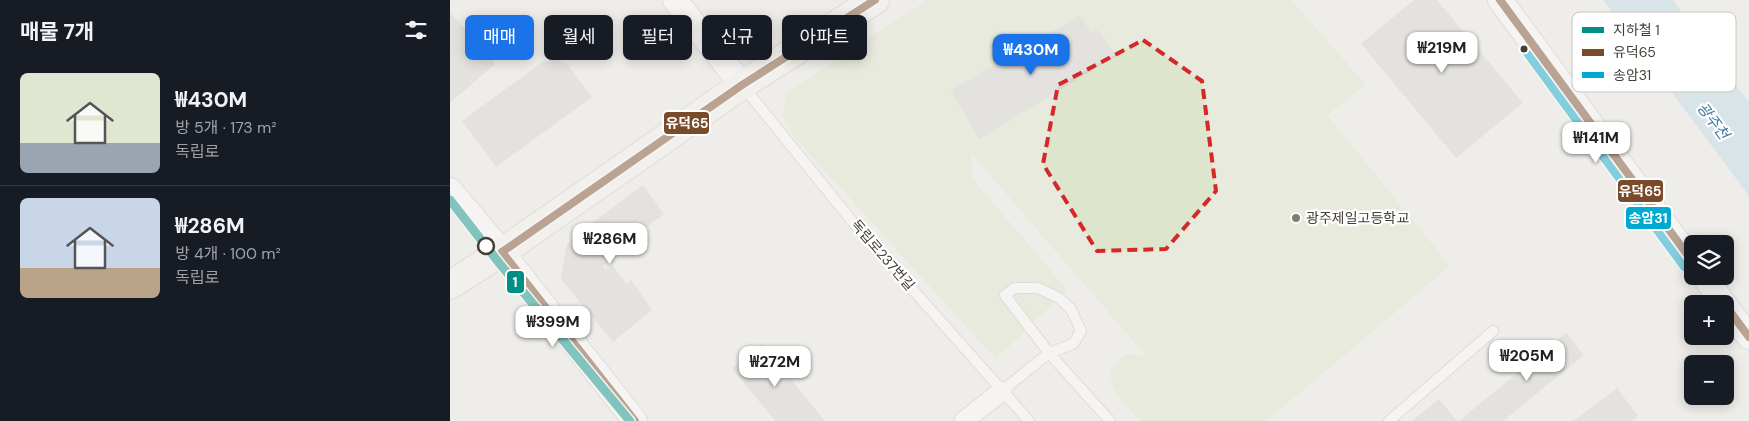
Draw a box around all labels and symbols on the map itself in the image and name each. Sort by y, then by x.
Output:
legend [1572,12,1736,92]
text: 지하철 1 [1613,21,1660,39]
pin: ₩219M [1407,32,1477,74]
pin: ₩430M [996,34,1066,76]
text: 유덕65 [1613,43,1656,61]
unlabelled marker [1519,44,1529,54]
text: 송암31 [1613,66,1651,84]
water label: 광주천 [1693,98,1735,145]
line badge: 유덕65 [663,111,710,135]
text: 유덕65 [665,114,709,132]
pin: ₩141M [1561,121,1631,164]
line badge: 유덕65 [1617,179,1664,203]
text: 유덕65 [1618,182,1662,200]
line badge: 송암31 [1625,206,1672,230]
place label: 광주제일고등학교 [1306,209,1409,227]
text: 송암31 [1628,209,1668,227]
marker: 광주제일고등학교 [1290,212,1302,224]
street label: 독립로237번길 [847,216,919,294]
pin: ₩286M [575,222,645,265]
unlabelled marker [477,237,495,255]
line badge: 1 [506,270,525,294]
text: 1 [512,273,518,291]
pin: ₩399M [518,306,588,348]
pin: ₩205M [1492,340,1562,382]
pin: ₩272M [740,346,810,388]

